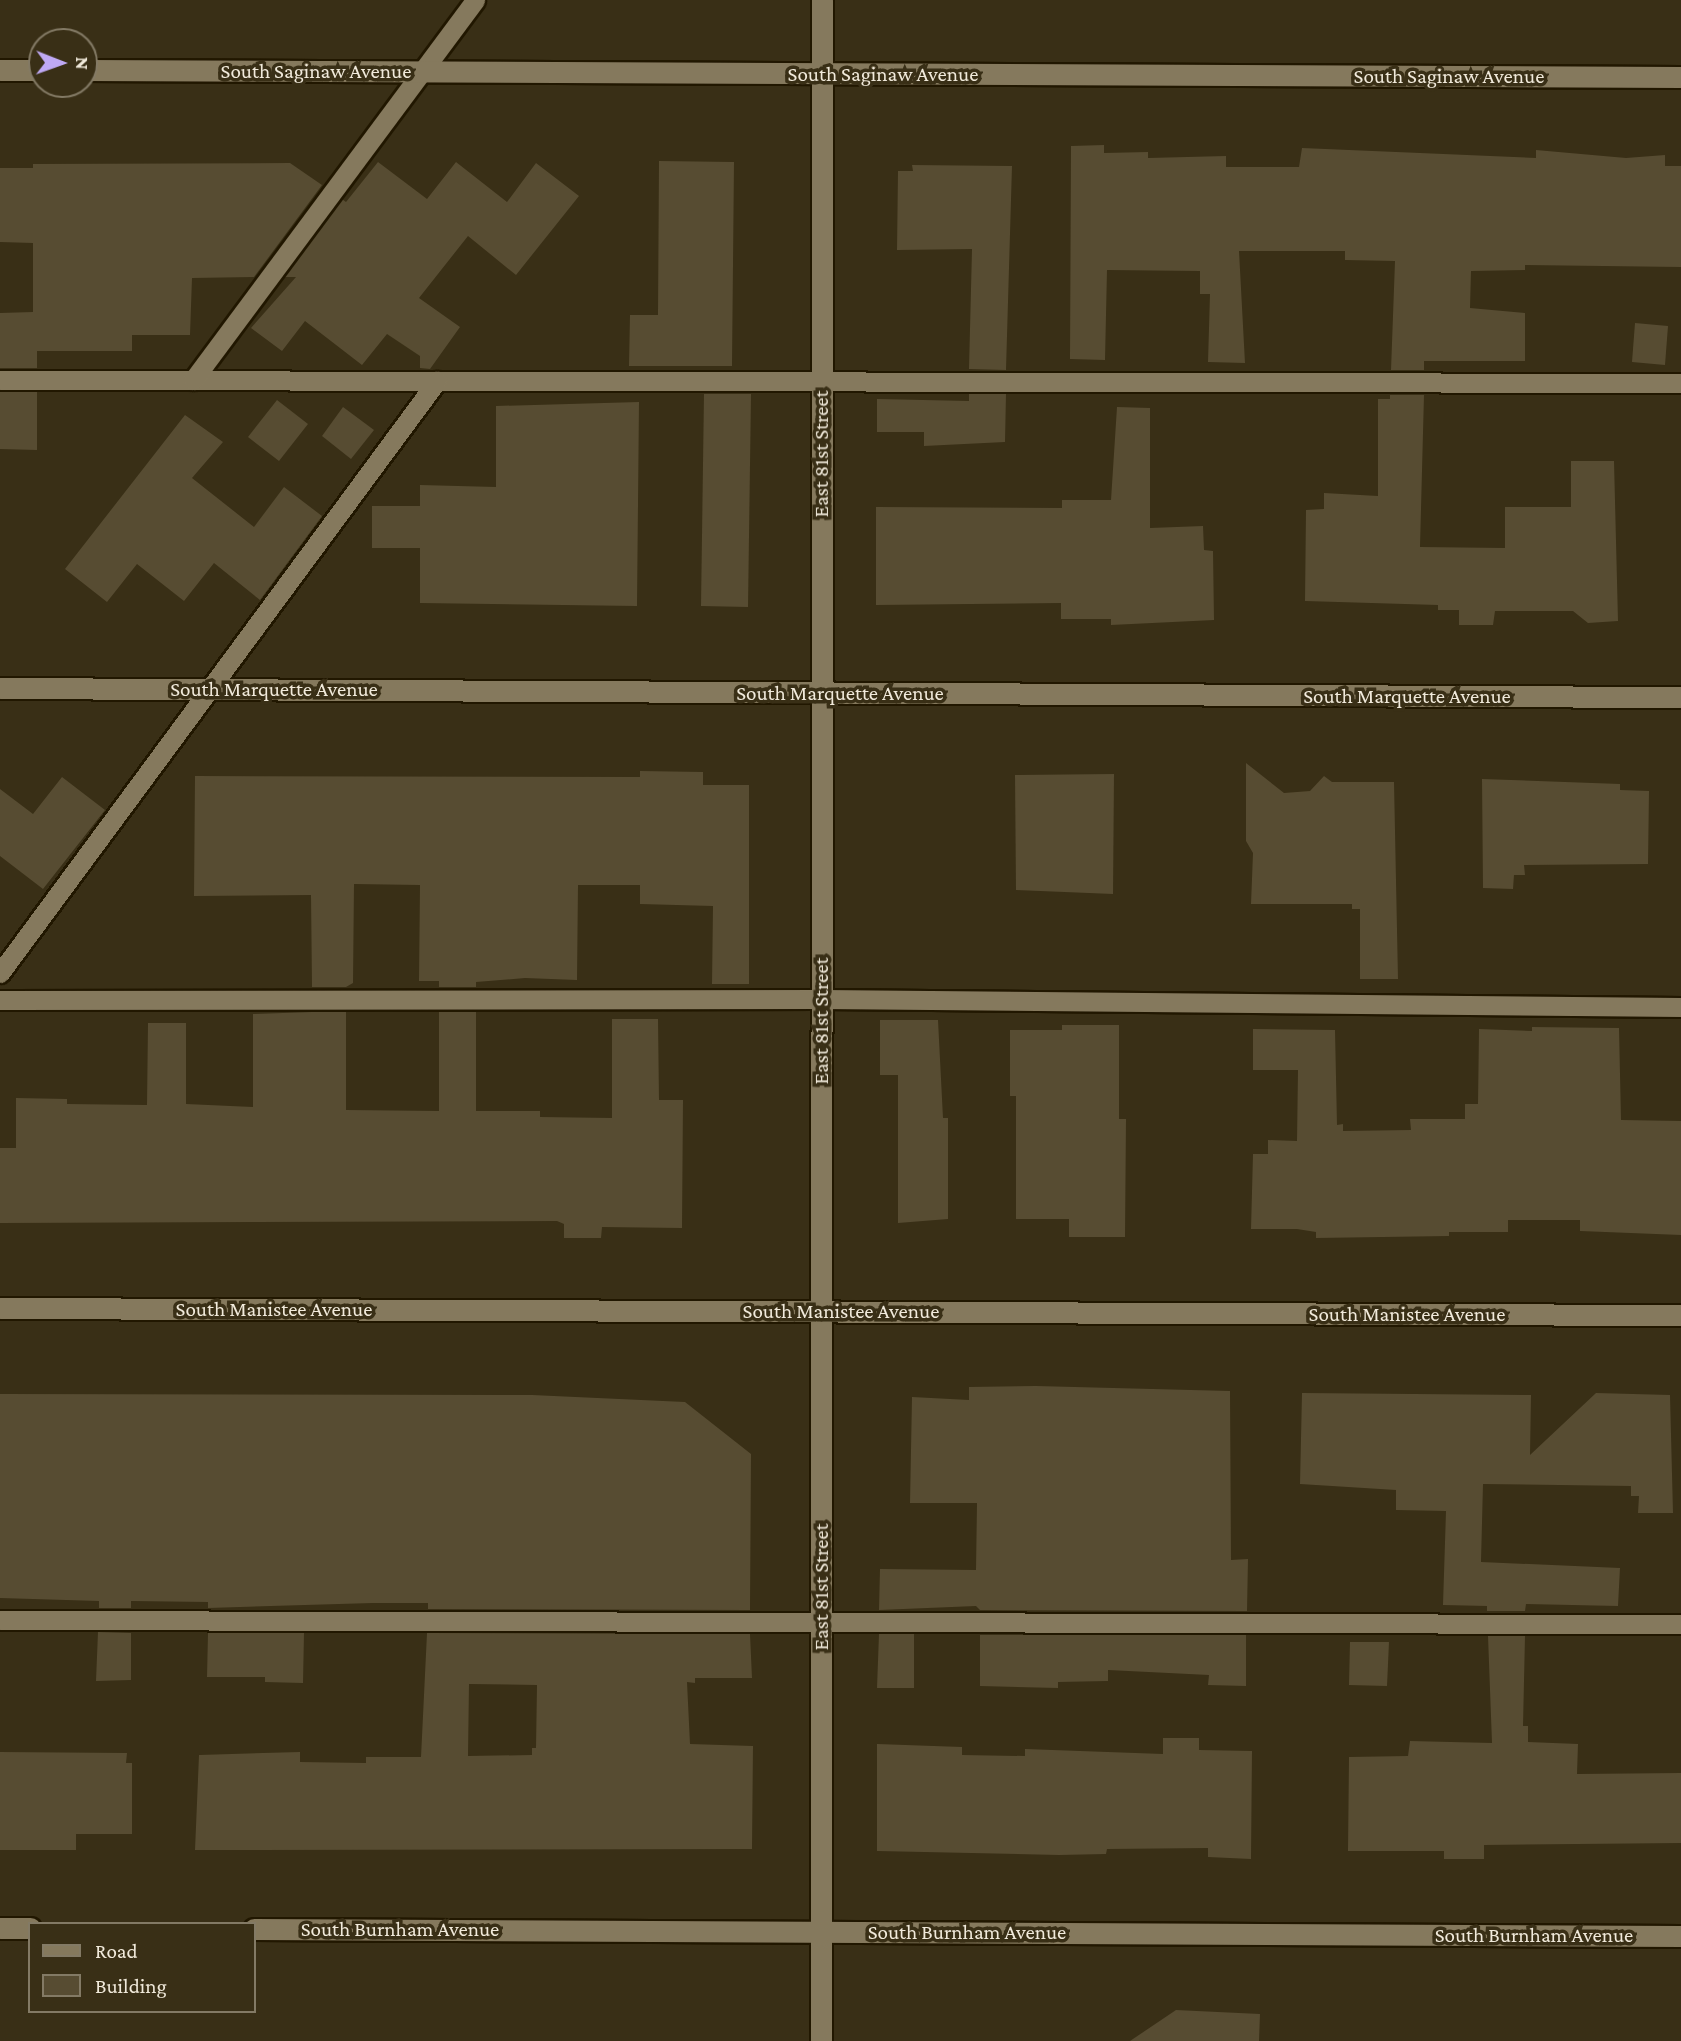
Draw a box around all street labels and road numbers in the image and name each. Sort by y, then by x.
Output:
street label: South Saginaw Avenue [221,58,411,84]
street label: South Saginaw Avenue [788,61,978,87]
street label: South Saginaw Avenue [1354,63,1544,89]
street label: East 81st Street [808,391,834,517]
street label: South Marquette Avenue [170,676,378,702]
street label: South Marquette Avenue [736,680,944,706]
street label: South Marquette Avenue [1303,683,1511,709]
street label: East 81st Street [808,958,834,1084]
street label: South Manistee Avenue [176,1296,372,1322]
street label: South Manistee Avenue [743,1298,939,1324]
street label: South Manistee Avenue [1309,1301,1505,1327]
street label: East 81st Street [808,1524,834,1650]
street label: South Burnham Avenue [301,1916,499,1942]
street label: South Burnham Avenue [868,1919,1066,1945]
street label: South Burnham Avenue [1435,1922,1633,1948]

